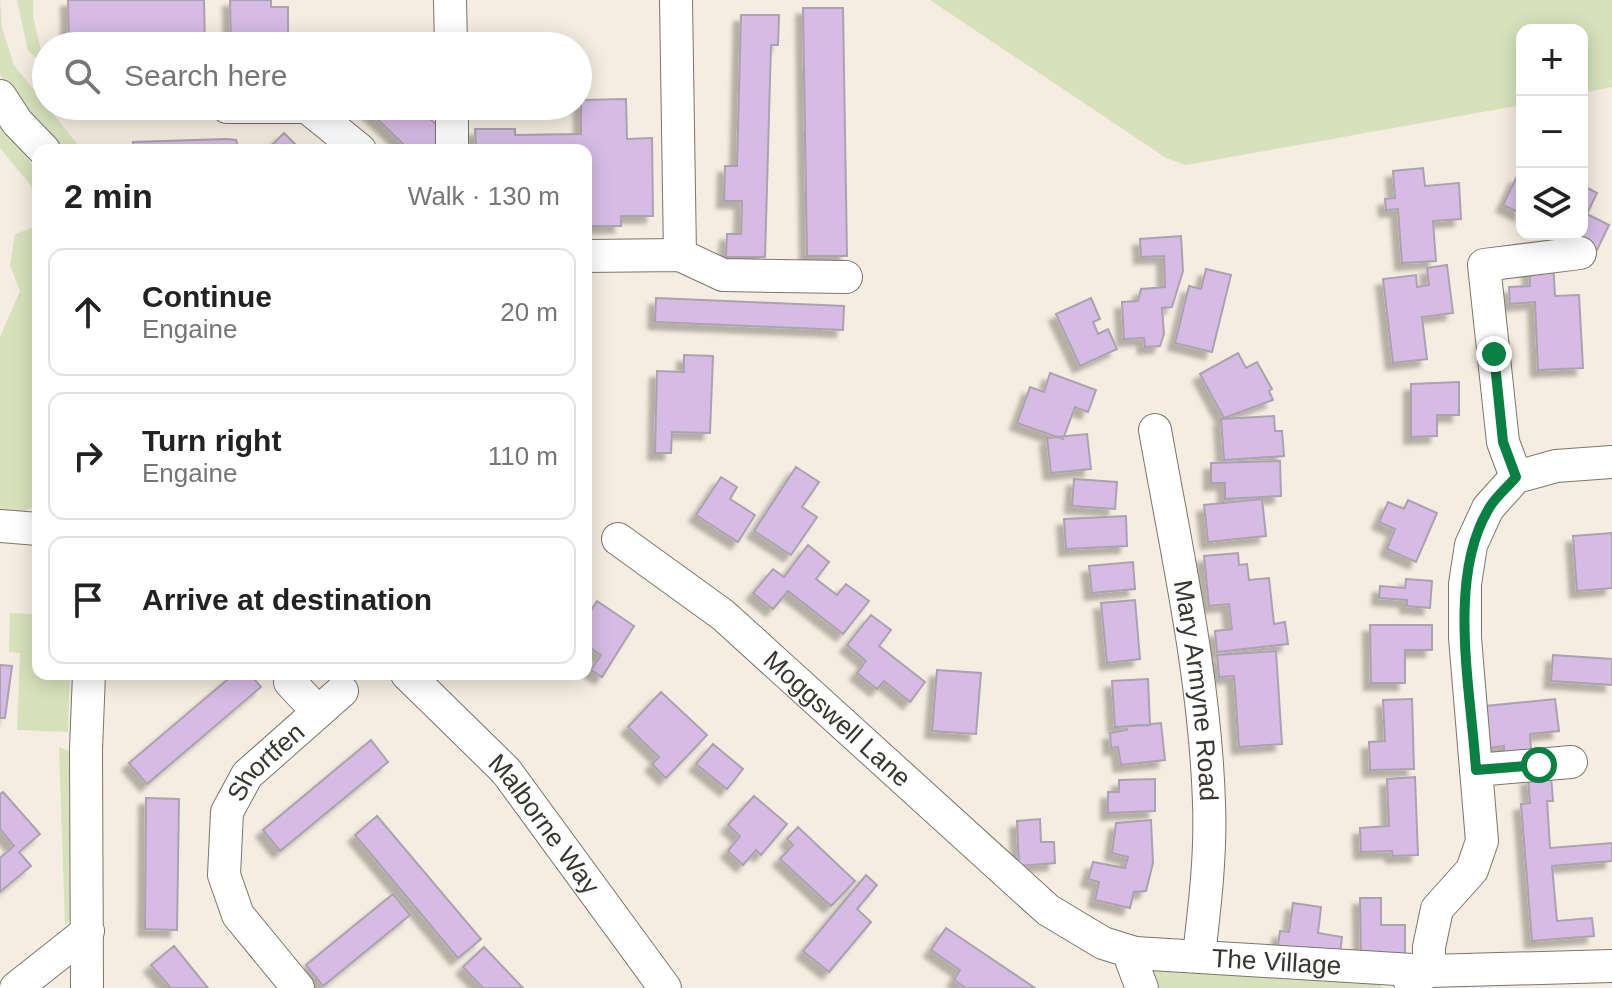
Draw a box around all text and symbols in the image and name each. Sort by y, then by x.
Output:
map controls [1516,24,1588,240]
button: + [1516,24,1588,96]
search box [32,32,592,120]
icon: search [60,54,104,98]
text: Search here [124,59,287,92]
button: − [1516,96,1588,168]
button: layers [1516,168,1588,240]
text: 2 min [64,177,153,215]
text: Walk · 130 m [408,181,560,211]
text: Continue [142,280,272,313]
icon: ahead [66,290,110,334]
text: 20 m [500,297,558,327]
text: Engaine [142,314,237,344]
route end [1476,336,1512,372]
text: Turn right [142,424,281,457]
icon: right [66,434,110,478]
text: 110 m [488,441,558,471]
text: Engaine [142,458,237,488]
icon: arrive [66,578,110,622]
street label: Mary Armyne Road [1168,578,1224,802]
text: Arrive at destination [142,583,432,616]
street label: Moggswell Lane [758,644,917,793]
street label: Shortfen [221,717,310,806]
route start [1521,747,1557,783]
street label: Malborne Way [483,748,606,900]
street label: The Village [1211,943,1342,981]

